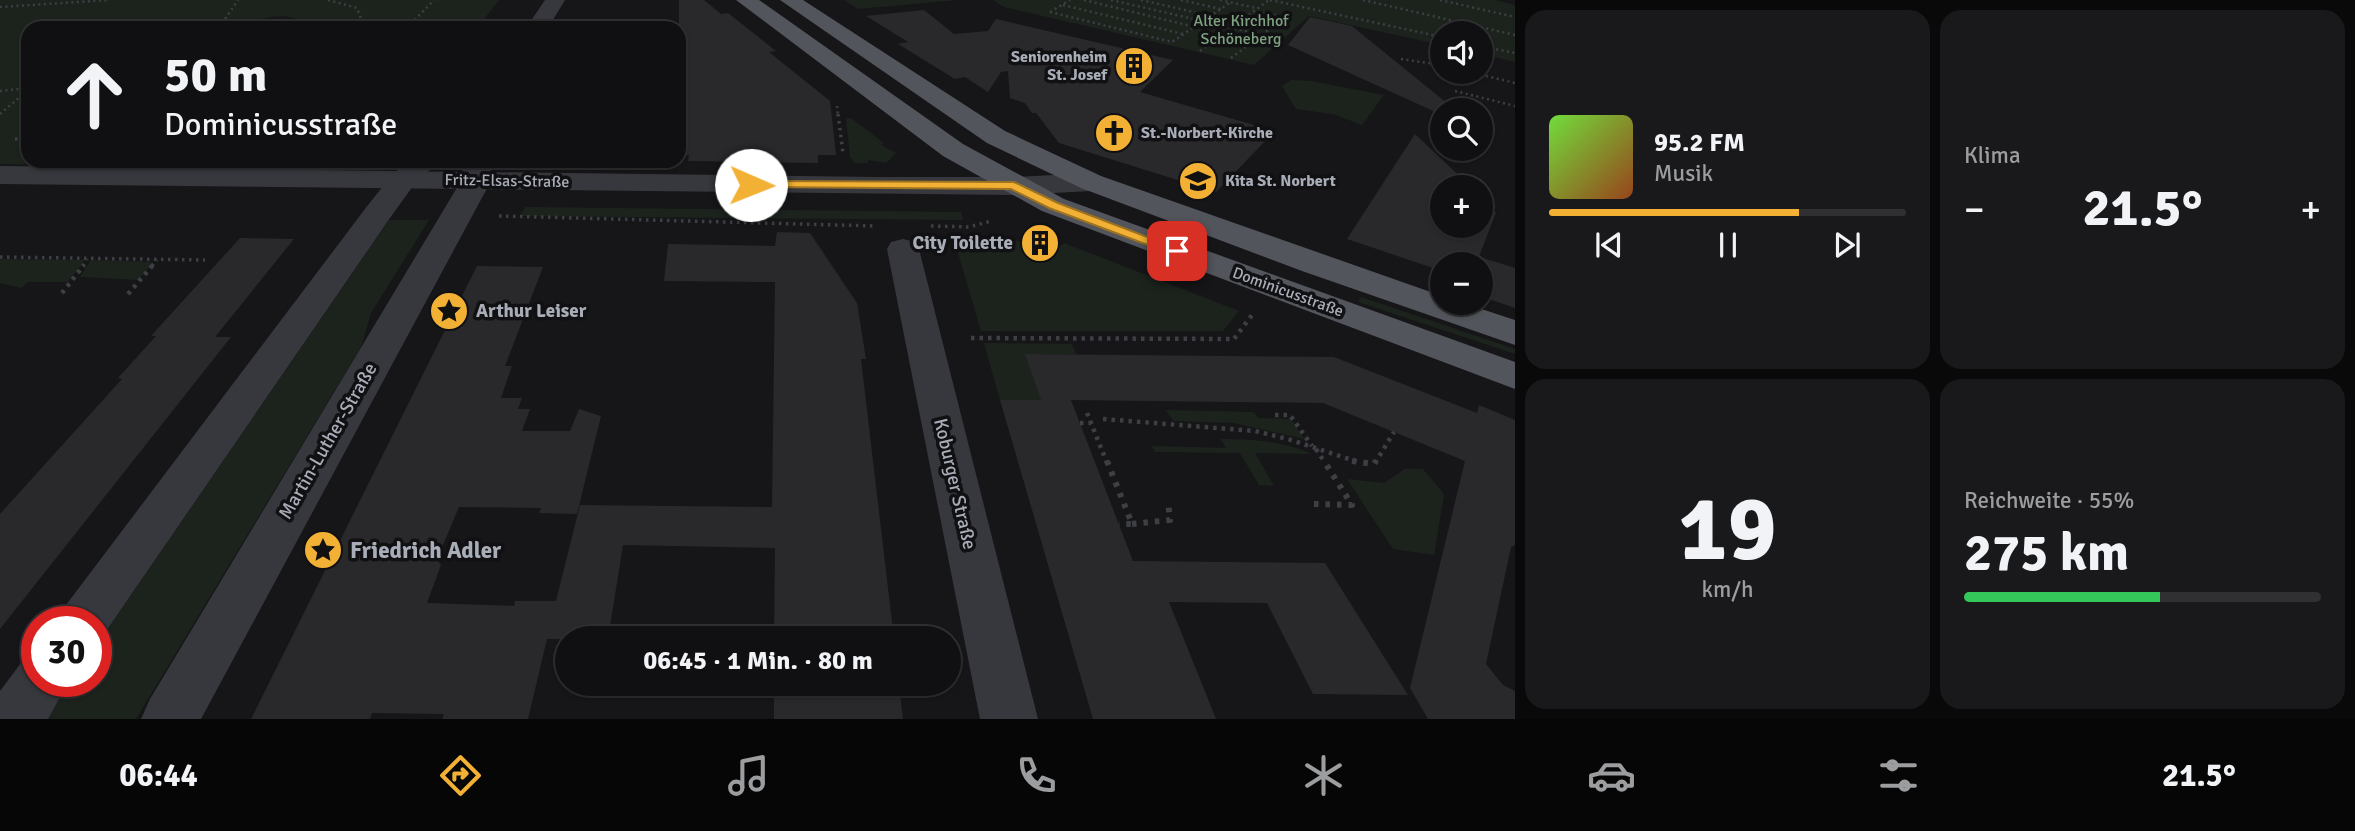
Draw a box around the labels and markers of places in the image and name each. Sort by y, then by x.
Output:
building icon: Seniorenheim St. Josef [1113,45,1155,87]
place label: Seniorenheim St. Josef [1011,47,1108,85]
church icon: St.-Norbert-Kirche [1093,112,1135,154]
place label: St.-Norbert-Kirche [1141,123,1273,143]
school or university icon: Kita St. Norbert [1177,160,1219,202]
place label: Kita St. Norbert [1225,171,1336,191]
pin [1147,221,1207,281]
building icon: City Toilette [1019,222,1061,264]
place label: City Toilette [913,231,1013,255]
place icon: Arthur Leiser [428,290,470,332]
place label: Arthur Leiser [476,299,587,323]
place icon: Friedrich Adler [302,529,344,571]
place label: Friedrich Adler [350,536,502,565]

